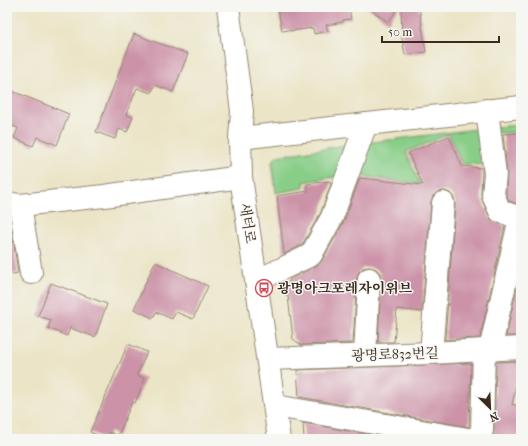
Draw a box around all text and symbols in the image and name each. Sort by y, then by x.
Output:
scale bar [382,18,499,44]
text: 50 m [388,25,412,39]
street label: 새터로 [236,202,259,245]
bus stop icon: 광명아크포레자이위브 [254,278,274,298]
place label: 광명아크포레자이위브 [277,280,413,297]
street label: 광명로832번길 [351,344,439,365]
north arrow [470,388,510,428]
text: N [487,409,500,425]

